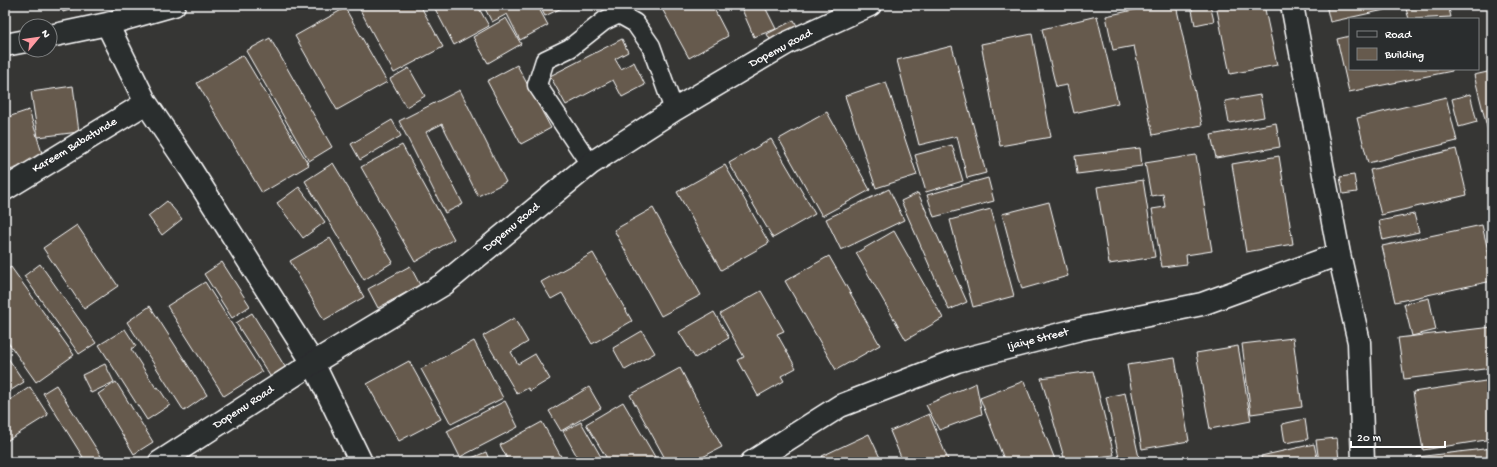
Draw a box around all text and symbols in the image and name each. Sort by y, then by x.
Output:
north arrow [18,18,58,58]
legend [1349,18,1479,70]
street label: Dopemu Road [746,26,816,72]
text: N [38,28,52,40]
text: Road [1385,29,1412,43]
text: Building [1384,49,1424,63]
street label: Kareem Babatunde [30,115,121,177]
street label: Dopemu Road [480,200,544,256]
street label: Ijaiye Street [1006,325,1071,354]
street label: Dopemu Road [210,383,278,433]
scale bar [1351,423,1445,449]
text: 20 m [1357,432,1382,446]

